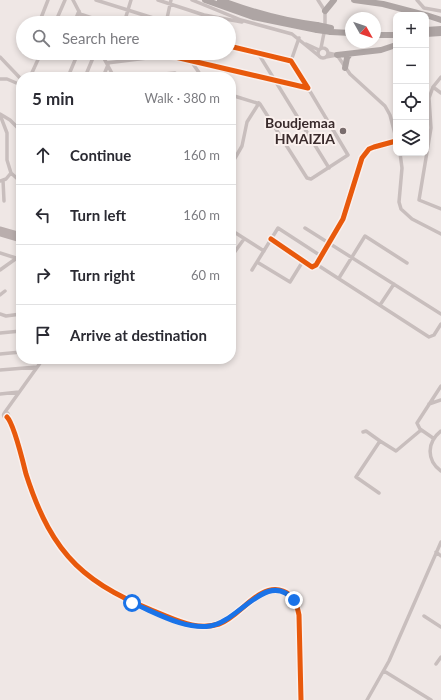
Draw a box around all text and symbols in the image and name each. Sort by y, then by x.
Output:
north arrow [345,12,381,48]
map controls [393,12,429,156]
button: + [393,12,429,48]
search box [16,16,236,60]
icon: search [30,27,52,49]
text: Search here [62,29,139,47]
button: − [393,48,429,84]
button: locate [393,84,429,120]
text: 5 min [32,88,74,109]
text: Walk · 380 m [144,90,220,106]
place label: Boudjemaa HMAIZIA [265,114,335,147]
button: layers [393,120,429,156]
marker: Boudjemaa HMAIZIA [338,126,348,136]
icon: ahead [32,144,54,166]
text: Continue [70,146,131,164]
text: 160 m [183,147,220,163]
icon: left [32,204,54,226]
text: Turn left [70,206,126,224]
text: 160 m [183,207,220,223]
icon: right [32,264,54,286]
text: Turn right [70,266,135,284]
text: 60 m [191,267,220,283]
icon: arrive [32,324,54,346]
text: Arrive at destination [70,326,207,344]
route end [285,591,303,609]
route start [123,594,141,612]

